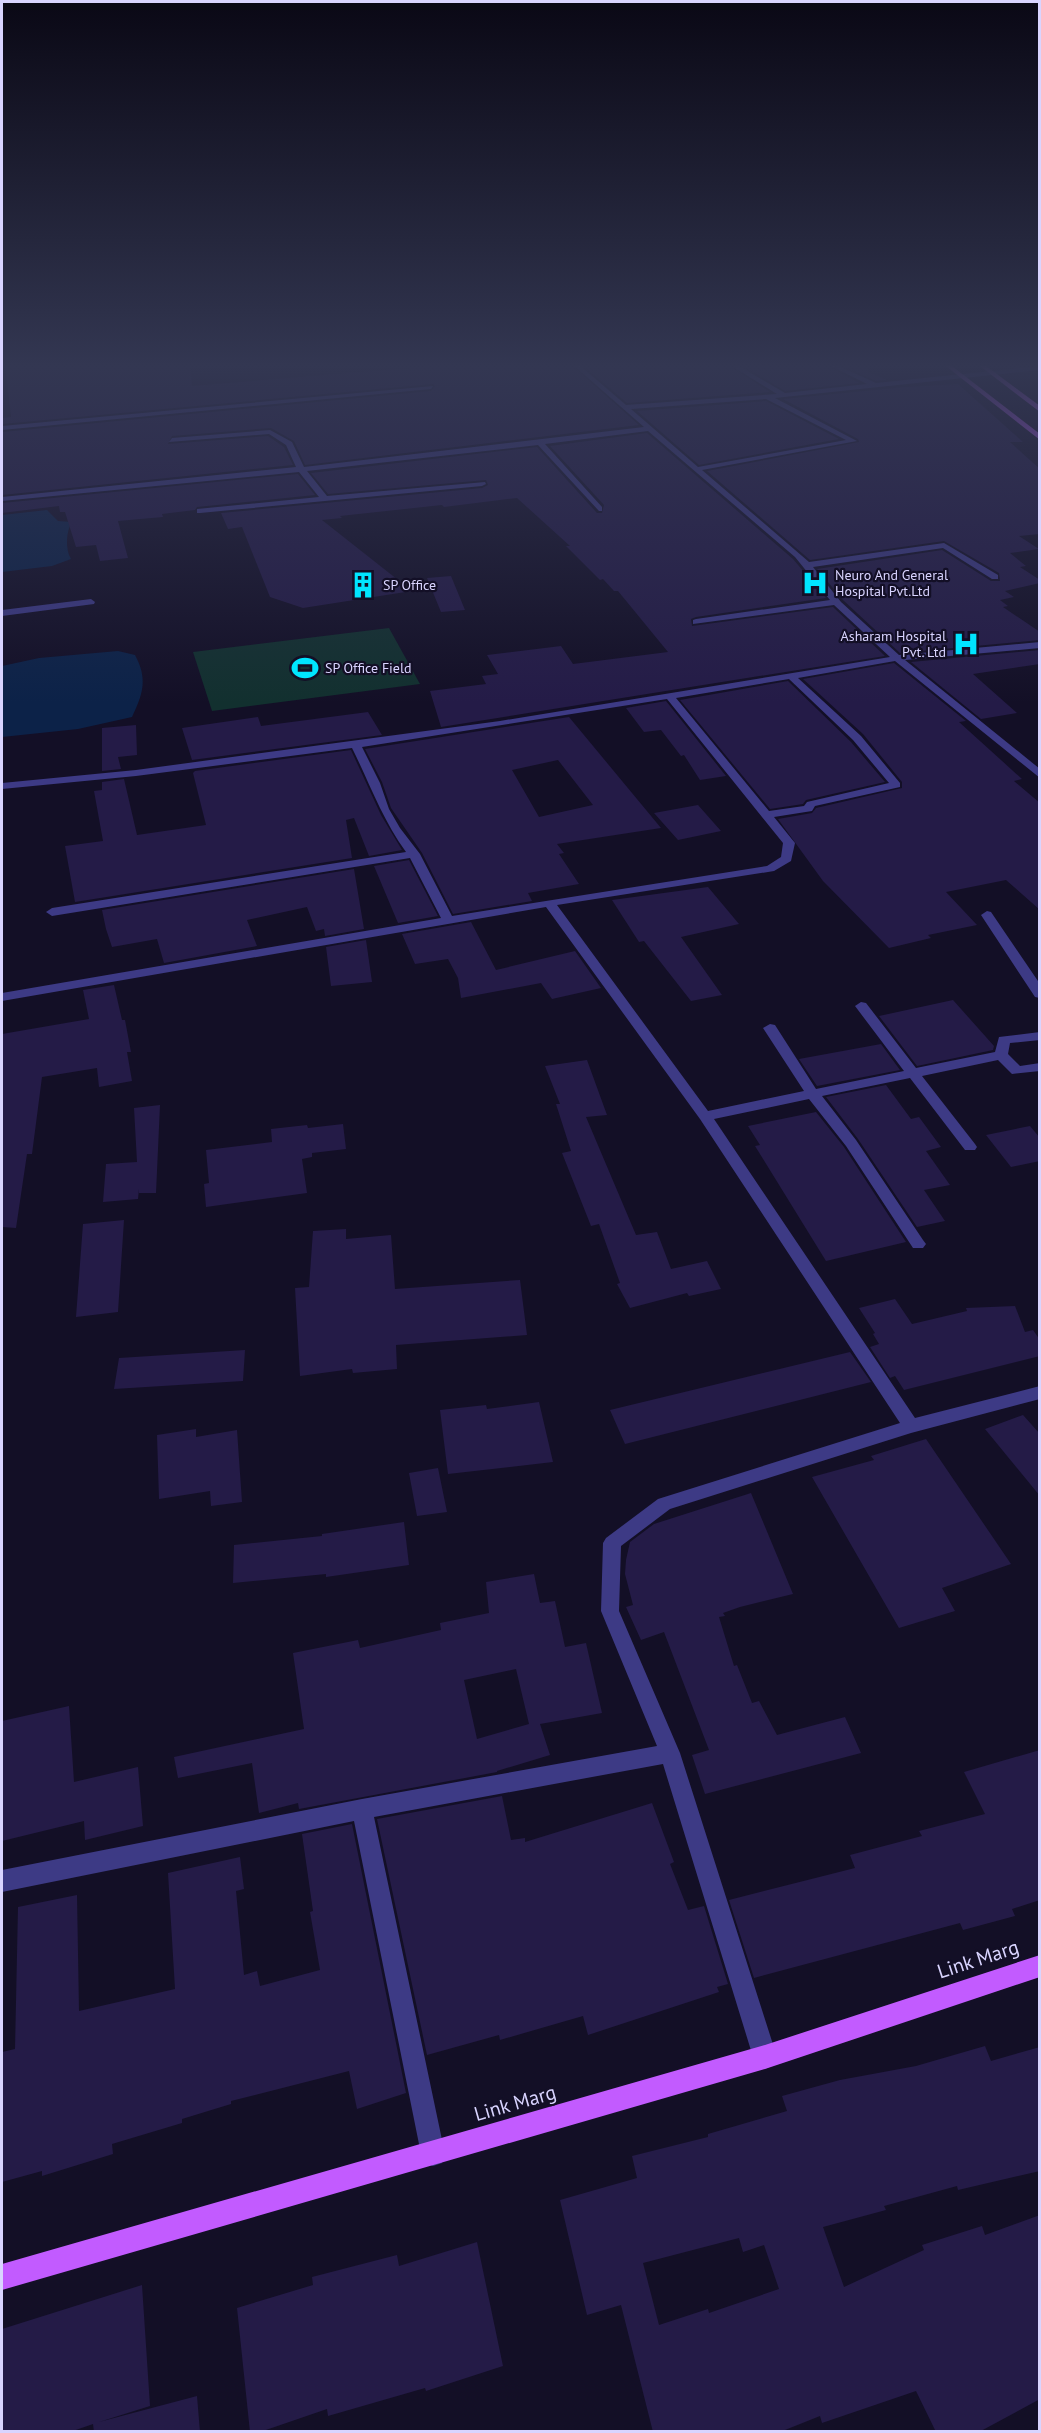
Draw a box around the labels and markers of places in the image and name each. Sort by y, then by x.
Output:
place label: Neuro And General Hospital Pvt.Ltd [835,566,948,600]
hospital icon: Neuro And General Hospital Pvt.Ltd [800,568,830,598]
building icon: SP Office [348,570,378,600]
place label: SP Office [383,576,436,594]
place label: Asharam Hospital Pvt. Ltd [841,627,946,661]
hospital icon: Asharam Hospital Pvt. Ltd [951,629,981,659]
sports icon: SP Office Field [290,653,320,683]
place label: SP Office Field [325,659,412,677]

